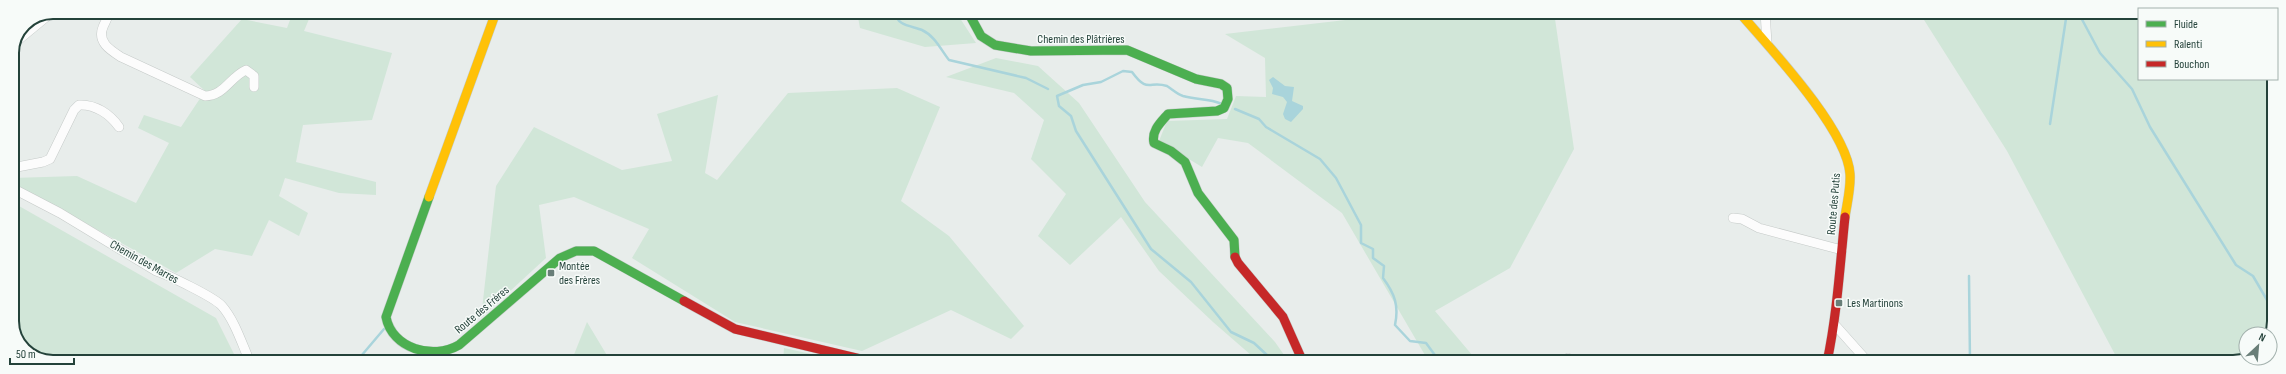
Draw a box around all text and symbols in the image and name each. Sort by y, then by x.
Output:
legend [2138,8,2278,80]
text: Fluide [2174,17,2198,32]
street label: Chemin des Plâtrières [1037,32,1125,47]
text: Ralenti [2174,37,2202,52]
text: Bouchon [2174,57,2209,72]
street label: Route des Putis [1824,172,1844,236]
street label: Chemin des Marres [107,237,181,287]
place label: Montée des Frères [559,259,600,288]
marker: Montée des Frères [546,268,556,278]
street label: Route des Frères [452,283,512,337]
place label: Les Martinons [1847,296,1903,311]
marker: Les Martinons [1834,298,1844,308]
north arrow [2238,326,2278,366]
text: N [2257,330,2268,345]
scale bar [10,340,74,366]
text: 50 m [16,347,36,362]

